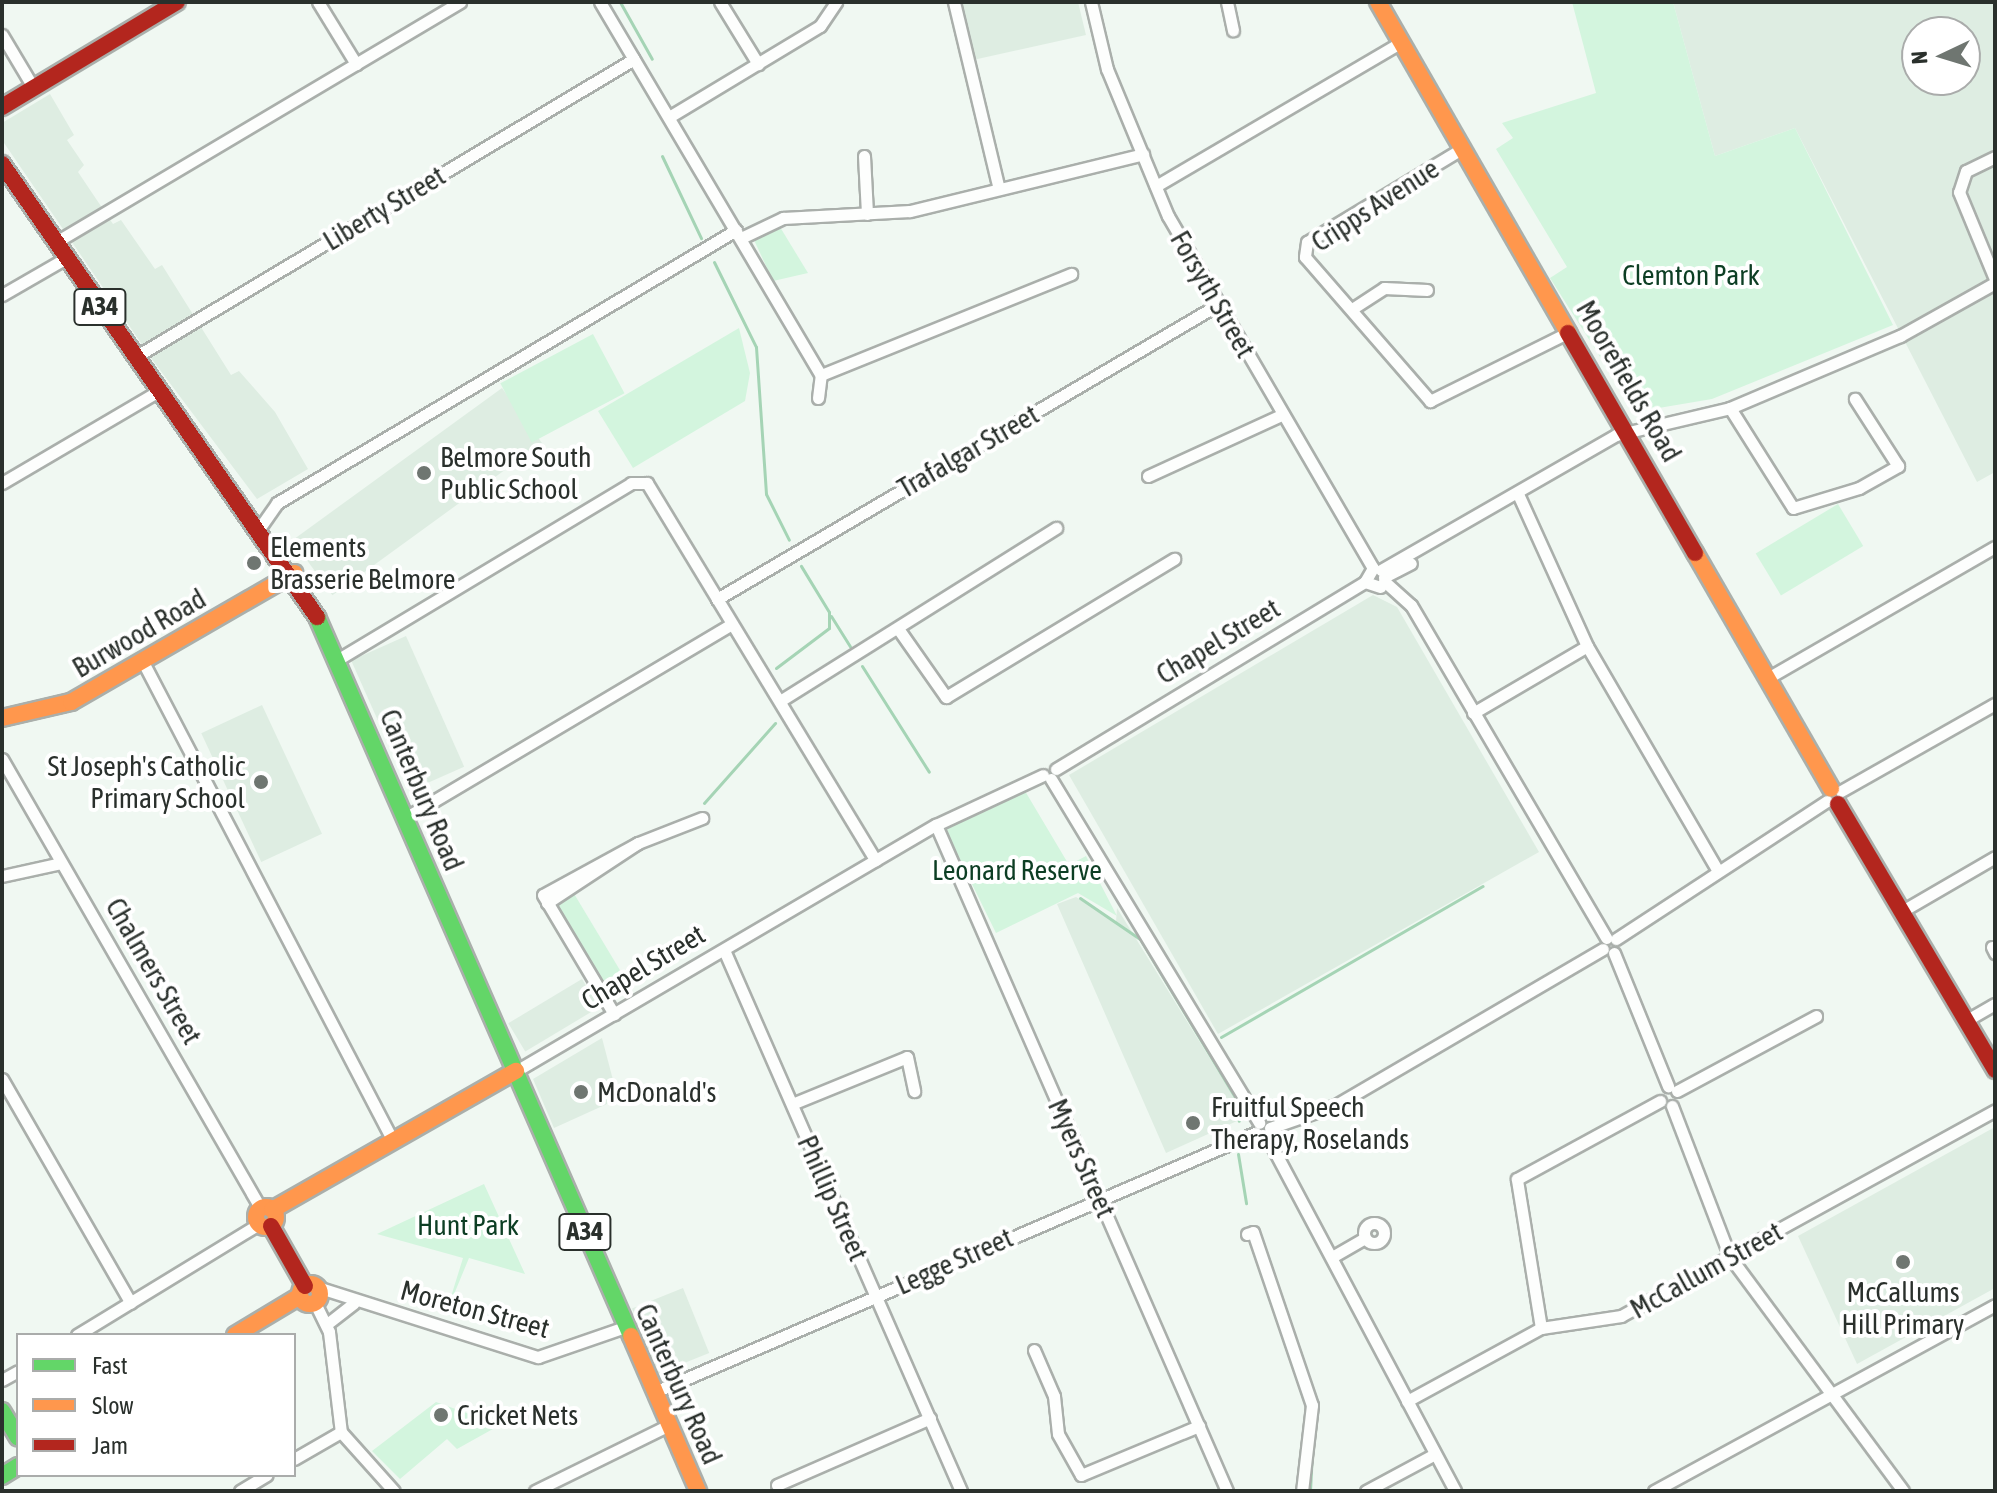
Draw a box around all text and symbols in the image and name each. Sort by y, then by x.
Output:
north arrow [1901,16,1981,96]
text: N [1906,50,1932,65]
street label: Cripps Avenue [1305,151,1445,259]
street label: Liberty Street [317,159,451,257]
street label: Forsyth Street [1163,225,1263,363]
park label: Clemton Park [1622,258,1760,292]
road number: A34 [72,285,128,329]
street label: Moorefields Road [1569,294,1689,468]
street label: Trafalgar Street [892,397,1044,505]
place label: Belmore South Public School [440,440,592,506]
marker: Belmore South Public School [415,464,433,482]
place label: Elements Brasserie Belmore [270,530,455,596]
marker: Elements Brasserie Belmore [245,554,263,572]
street label: Burwood Road [66,581,212,685]
street label: Chapel Street [1150,591,1286,691]
street label: Canterbury Road [373,704,471,876]
place label: St Joseph's Catholic Primary School [47,749,245,815]
marker: St Joseph's Catholic Primary School [252,773,270,791]
park label: Leonard Reserve [932,853,1102,887]
street label: Chalmers Street [99,892,209,1050]
street label: Chapel Street [575,917,711,1017]
place label: McDonald's [597,1075,716,1109]
marker: McDonald's [572,1083,590,1101]
place label: Fruitful Speech Therapy, Roselands [1211,1090,1409,1156]
street label: Myers Street [1041,1094,1123,1222]
marker: Fruitful Speech Therapy, Roselands [1182,1112,1204,1134]
street label: Phillip Street [790,1130,876,1266]
park label: Hunt Park [417,1208,519,1242]
road number: A34 [557,1210,613,1254]
street label: McCallum Street [1624,1214,1788,1326]
street label: Legge Street [890,1220,1018,1302]
marker: McCallums Hill Primary [1894,1253,1912,1271]
street label: Moreton Street [397,1273,553,1345]
place label: McCallums Hill Primary [1842,1275,1964,1341]
street label: Canterbury Road [629,1299,729,1469]
legend [16,1333,296,1477]
text: Fast [92,1352,128,1379]
text: Slow [92,1392,134,1419]
place label: Cricket Nets [457,1398,578,1432]
marker: Cricket Nets [432,1406,450,1424]
text: Jam [92,1432,128,1459]

